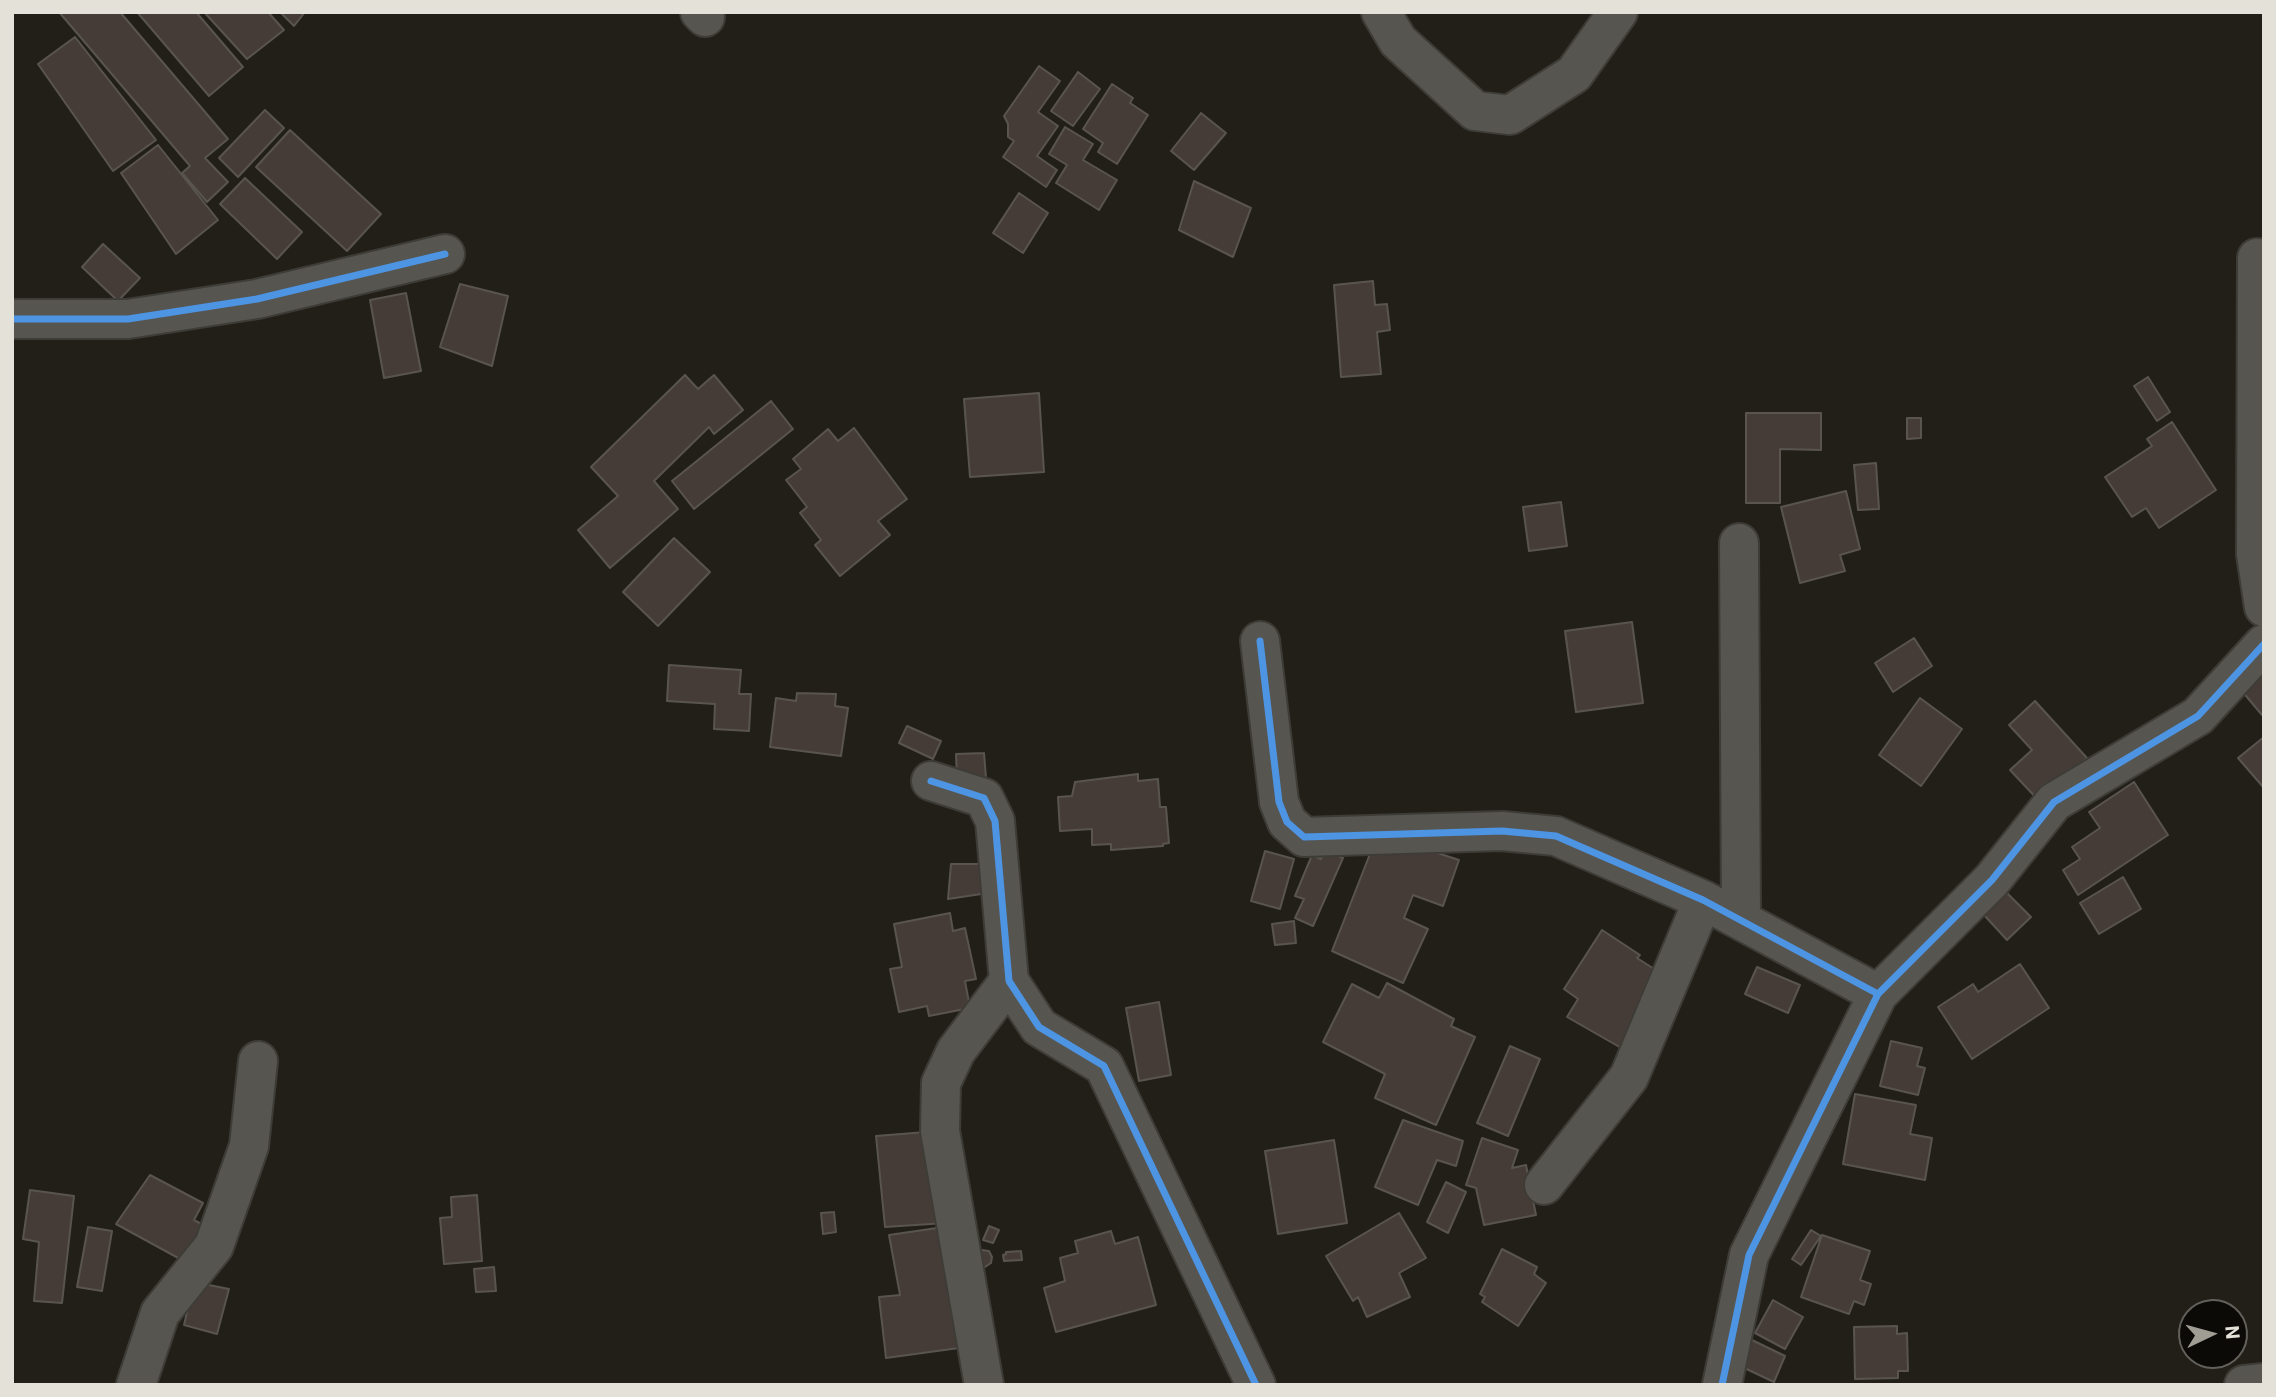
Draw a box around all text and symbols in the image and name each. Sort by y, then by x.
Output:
north arrow [2178,1299,2248,1369]
text: N [2220,1325,2244,1340]

